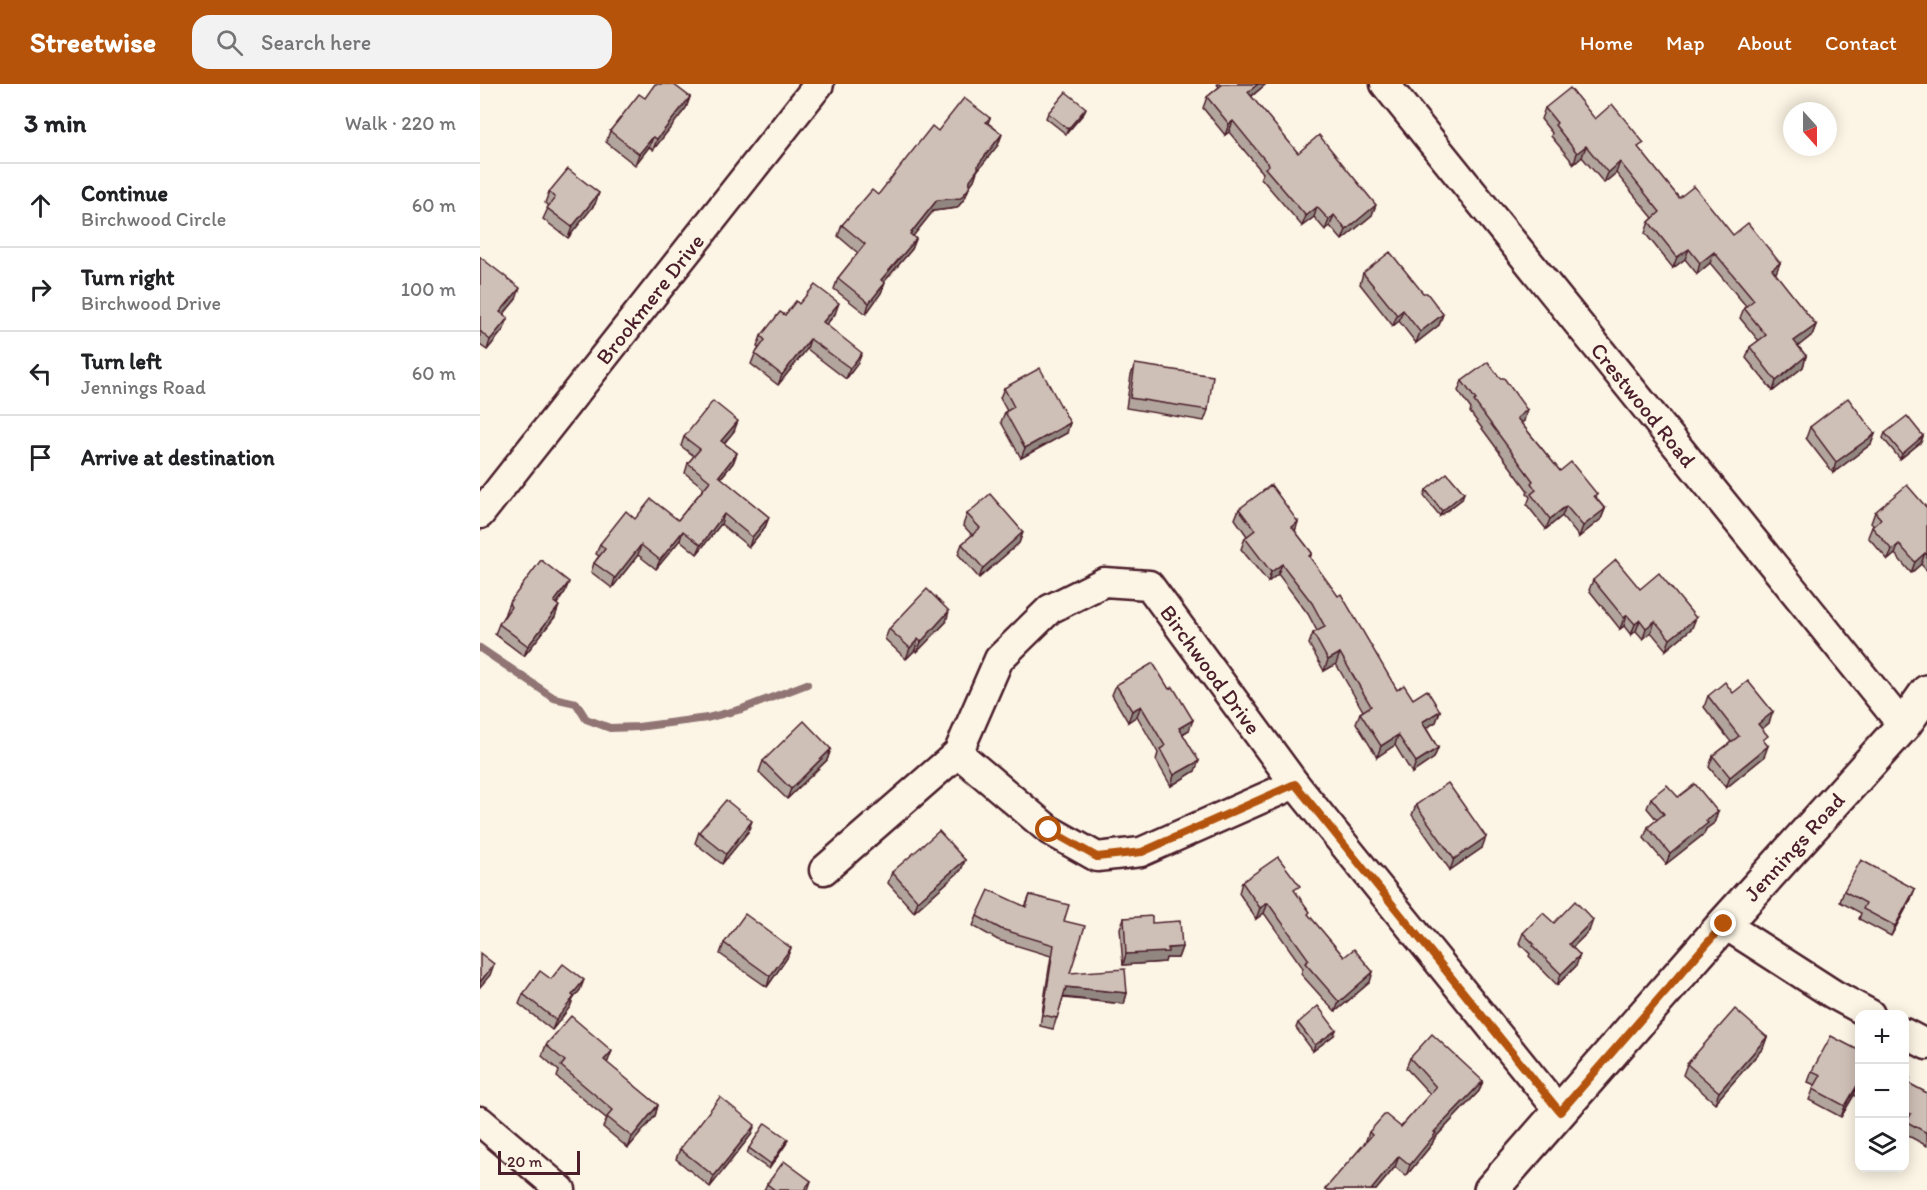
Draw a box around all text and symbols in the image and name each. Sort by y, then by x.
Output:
search box [192,15,612,69]
text: Streetwise [30,25,156,59]
icon: search [213,26,246,59]
text: Search here [261,29,371,56]
text: Home [1580,30,1633,55]
text: Map [1666,30,1705,55]
text: About [1738,30,1792,55]
text: Contact [1825,30,1897,55]
north arrow [1783,102,1837,156]
text: 3 min [24,107,86,139]
text: Walk · 220 m [345,111,456,135]
text: Continue [81,180,168,207]
icon: ahead [24,189,57,222]
text: 60 m [412,193,456,217]
text: Birchwood Circle [81,207,226,231]
street label: Brookmere Drive [590,228,710,370]
text: Turn right [81,264,175,291]
icon: right [24,273,57,306]
text: 100 m [401,277,456,301]
text: Birchwood Drive [81,291,221,315]
street label: Crestwood Road [1585,337,1702,473]
text: Turn left [81,348,162,375]
icon: left [24,357,57,390]
text: 60 m [412,361,456,385]
text: Jennings Road [81,375,206,399]
icon: arrive [24,441,57,474]
text: Arrive at destination [81,444,275,471]
street label: Birchwood Drive [1154,599,1267,739]
street label: Jennings Road [1738,786,1850,907]
route start [1035,816,1061,842]
route end [1710,910,1736,936]
map controls [1855,1010,1909,1172]
button: + [1855,1010,1909,1064]
button: − [1855,1064,1909,1118]
button: layers [1855,1118,1909,1172]
scale bar [498,1148,580,1176]
text: 20 m [507,1152,542,1171]

